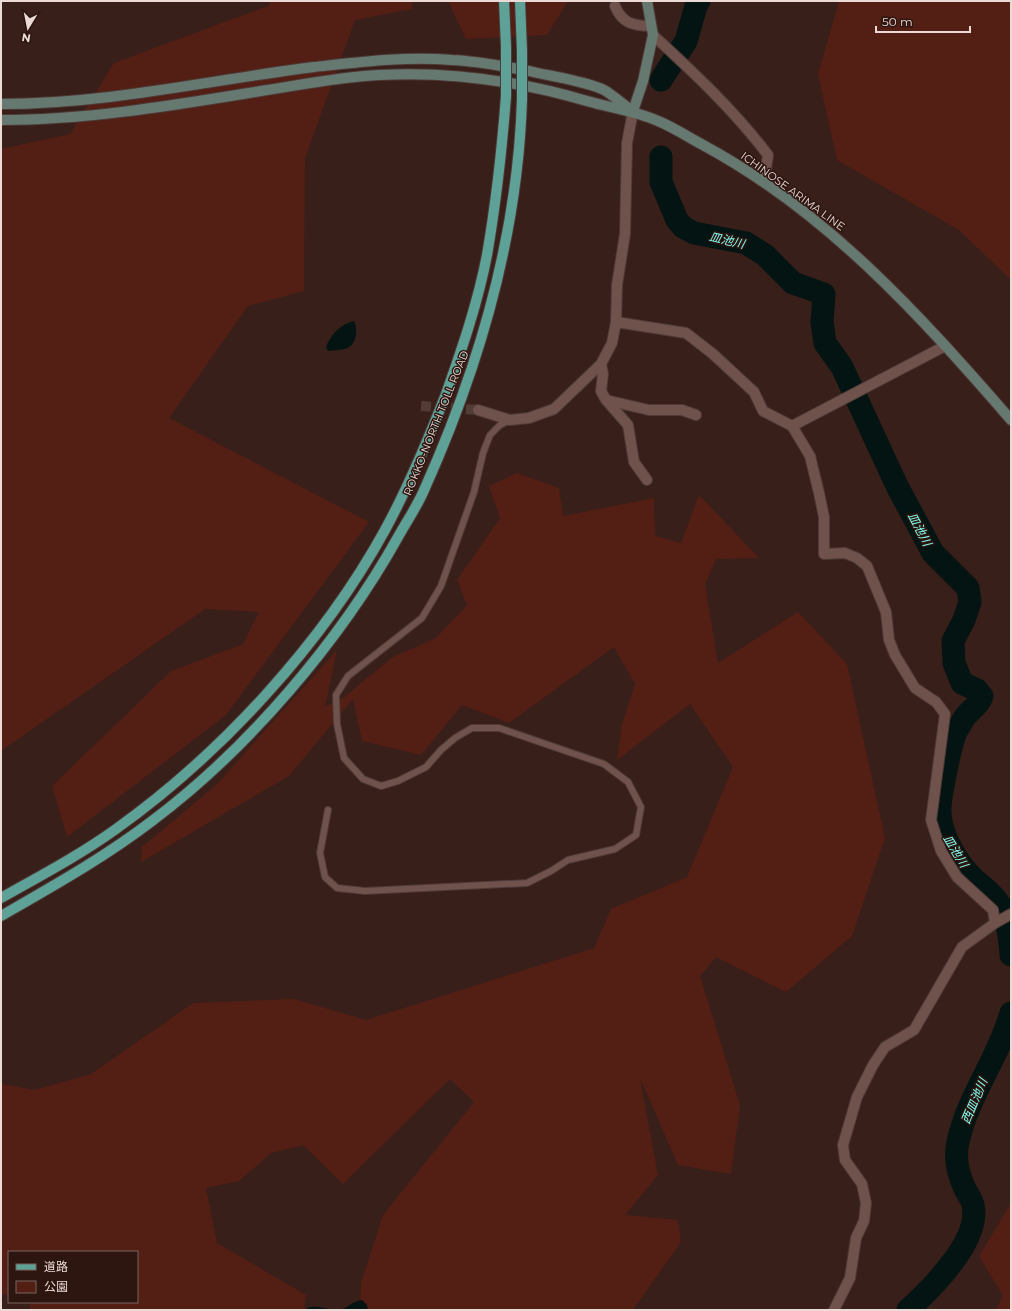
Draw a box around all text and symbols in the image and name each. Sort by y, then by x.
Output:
north arrow [8,8,48,48]
scale bar [876,8,970,34]
text: 50 m [882,14,913,29]
text: N [21,30,32,46]
street label: ICHINOSE ARIMA LINE [738,149,848,233]
water label: 皿池川 [708,229,748,252]
street label: ROKKO-NORTH TOLL ROAD [400,348,472,498]
water label: 皿池川 [905,510,936,550]
water label: 皿池川 [940,832,973,872]
water label: 西皿池川 [958,1074,991,1126]
legend [8,1251,138,1303]
text: 道路 [44,1259,68,1274]
text: 公園 [44,1279,68,1294]

